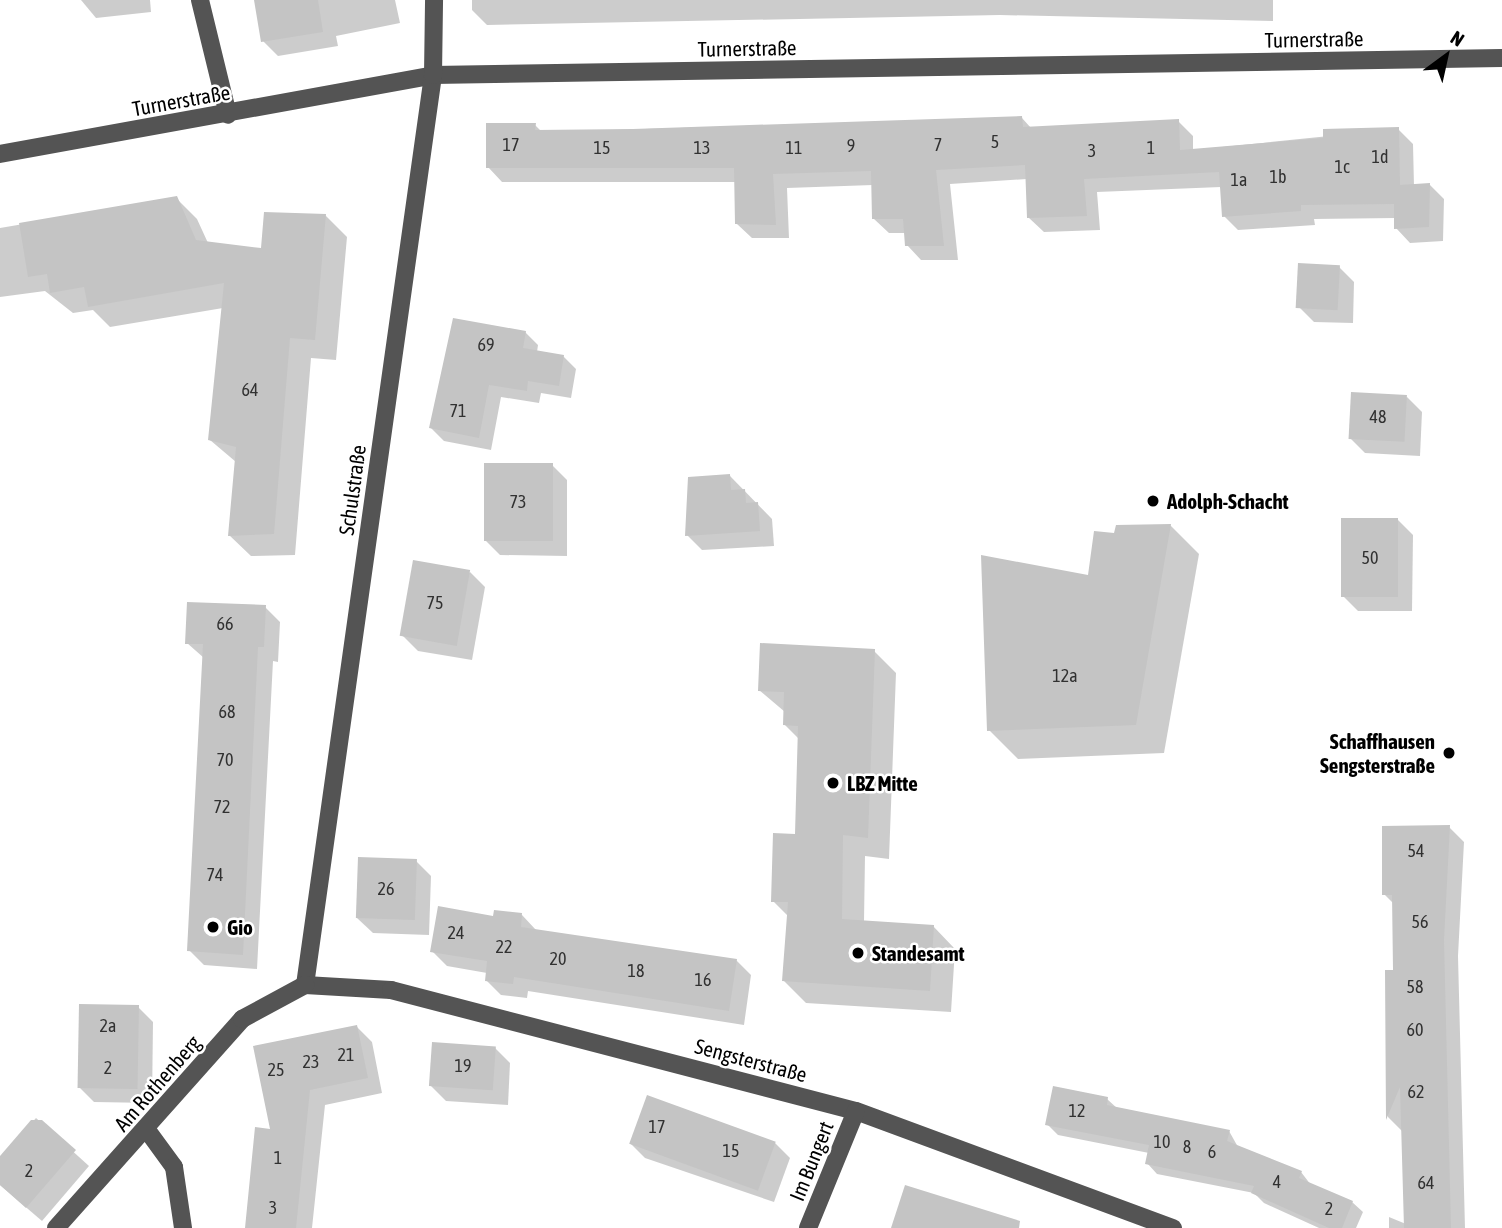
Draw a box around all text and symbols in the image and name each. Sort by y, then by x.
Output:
north arrow [1411,21,1481,91]
street label: Turnerstraße [1264,26,1364,52]
text: N [1447,26,1468,51]
street label: Turnerstraße [697,35,797,61]
street label: Turnerstraße [130,79,232,121]
house number: 5 [991,131,999,153]
house number: 17 [503,134,519,156]
house number: 7 [934,134,942,156]
house number: 9 [847,135,855,157]
house number: 15 [594,137,610,159]
house number: 13 [694,137,710,159]
house number: 11 [786,137,802,159]
house number: 1 [1147,137,1155,159]
house number: 3 [1088,140,1096,162]
house number: 1d [1372,146,1388,168]
house number: 1c [1334,156,1350,178]
house number: 1b [1270,166,1286,188]
house number: 1a [1231,169,1247,191]
house number: 69 [478,334,494,356]
house number: 64 [242,379,258,401]
house number: 71 [450,400,466,422]
house number: 48 [1370,406,1386,428]
street label: Schulstraße [333,443,371,537]
place label: Adolph-Schacht [1167,488,1289,514]
house number: 73 [510,491,526,513]
marker: Adolph-Schacht [1145,493,1161,509]
house number: 50 [1362,547,1378,569]
house number: 75 [427,592,443,614]
house number: 66 [217,613,233,635]
house number: 12a [1052,665,1078,687]
house number: 68 [219,701,235,723]
place label: Schaffhausen Sengsterstraße [1320,728,1435,778]
marker: Schaffhausen Sengsterstraße [1441,745,1457,761]
house number: 70 [217,749,233,771]
place label: LBZ Mitte [847,770,918,796]
marker: LBZ Mitte [825,775,841,791]
house number: 72 [214,796,230,818]
house number: 54 [1408,840,1424,862]
house number: 74 [207,864,223,886]
house number: 26 [378,878,394,900]
house number: 56 [1412,911,1428,933]
place label: Gio [227,914,253,940]
marker: Gio [205,919,221,935]
house number: 24 [448,922,464,944]
house number: 22 [496,936,512,958]
place label: Standesamt [872,940,965,966]
marker: Standesamt [850,945,866,961]
house number: 20 [550,948,566,970]
house number: 18 [628,960,644,982]
house number: 16 [695,969,711,991]
house number: 58 [1407,976,1423,998]
house number: 2a [100,1015,116,1037]
house number: 60 [1407,1019,1423,1041]
street label: Am Rothenberg [109,1030,205,1136]
street label: Sengsterstraße [692,1033,810,1087]
house number: 21 [338,1044,354,1066]
house number: 23 [303,1051,319,1073]
house number: 19 [455,1055,471,1077]
house number: 2 [104,1057,112,1079]
house number: 25 [268,1059,284,1081]
house number: 62 [1408,1081,1424,1103]
house number: 12 [1069,1100,1085,1122]
house number: 17 [649,1116,665,1138]
street label: Im Bungert [784,1117,838,1205]
house number: 10 [1154,1131,1170,1153]
house number: 8 [1183,1136,1191,1158]
house number: 15 [723,1140,739,1162]
house number: 6 [1208,1141,1216,1163]
house number: 1 [274,1147,282,1169]
house number: 2 [25,1160,33,1182]
house number: 4 [1273,1171,1281,1193]
house number: 64 [1418,1172,1434,1194]
house number: 3 [269,1197,277,1219]
house number: 2 [1325,1198,1333,1220]

